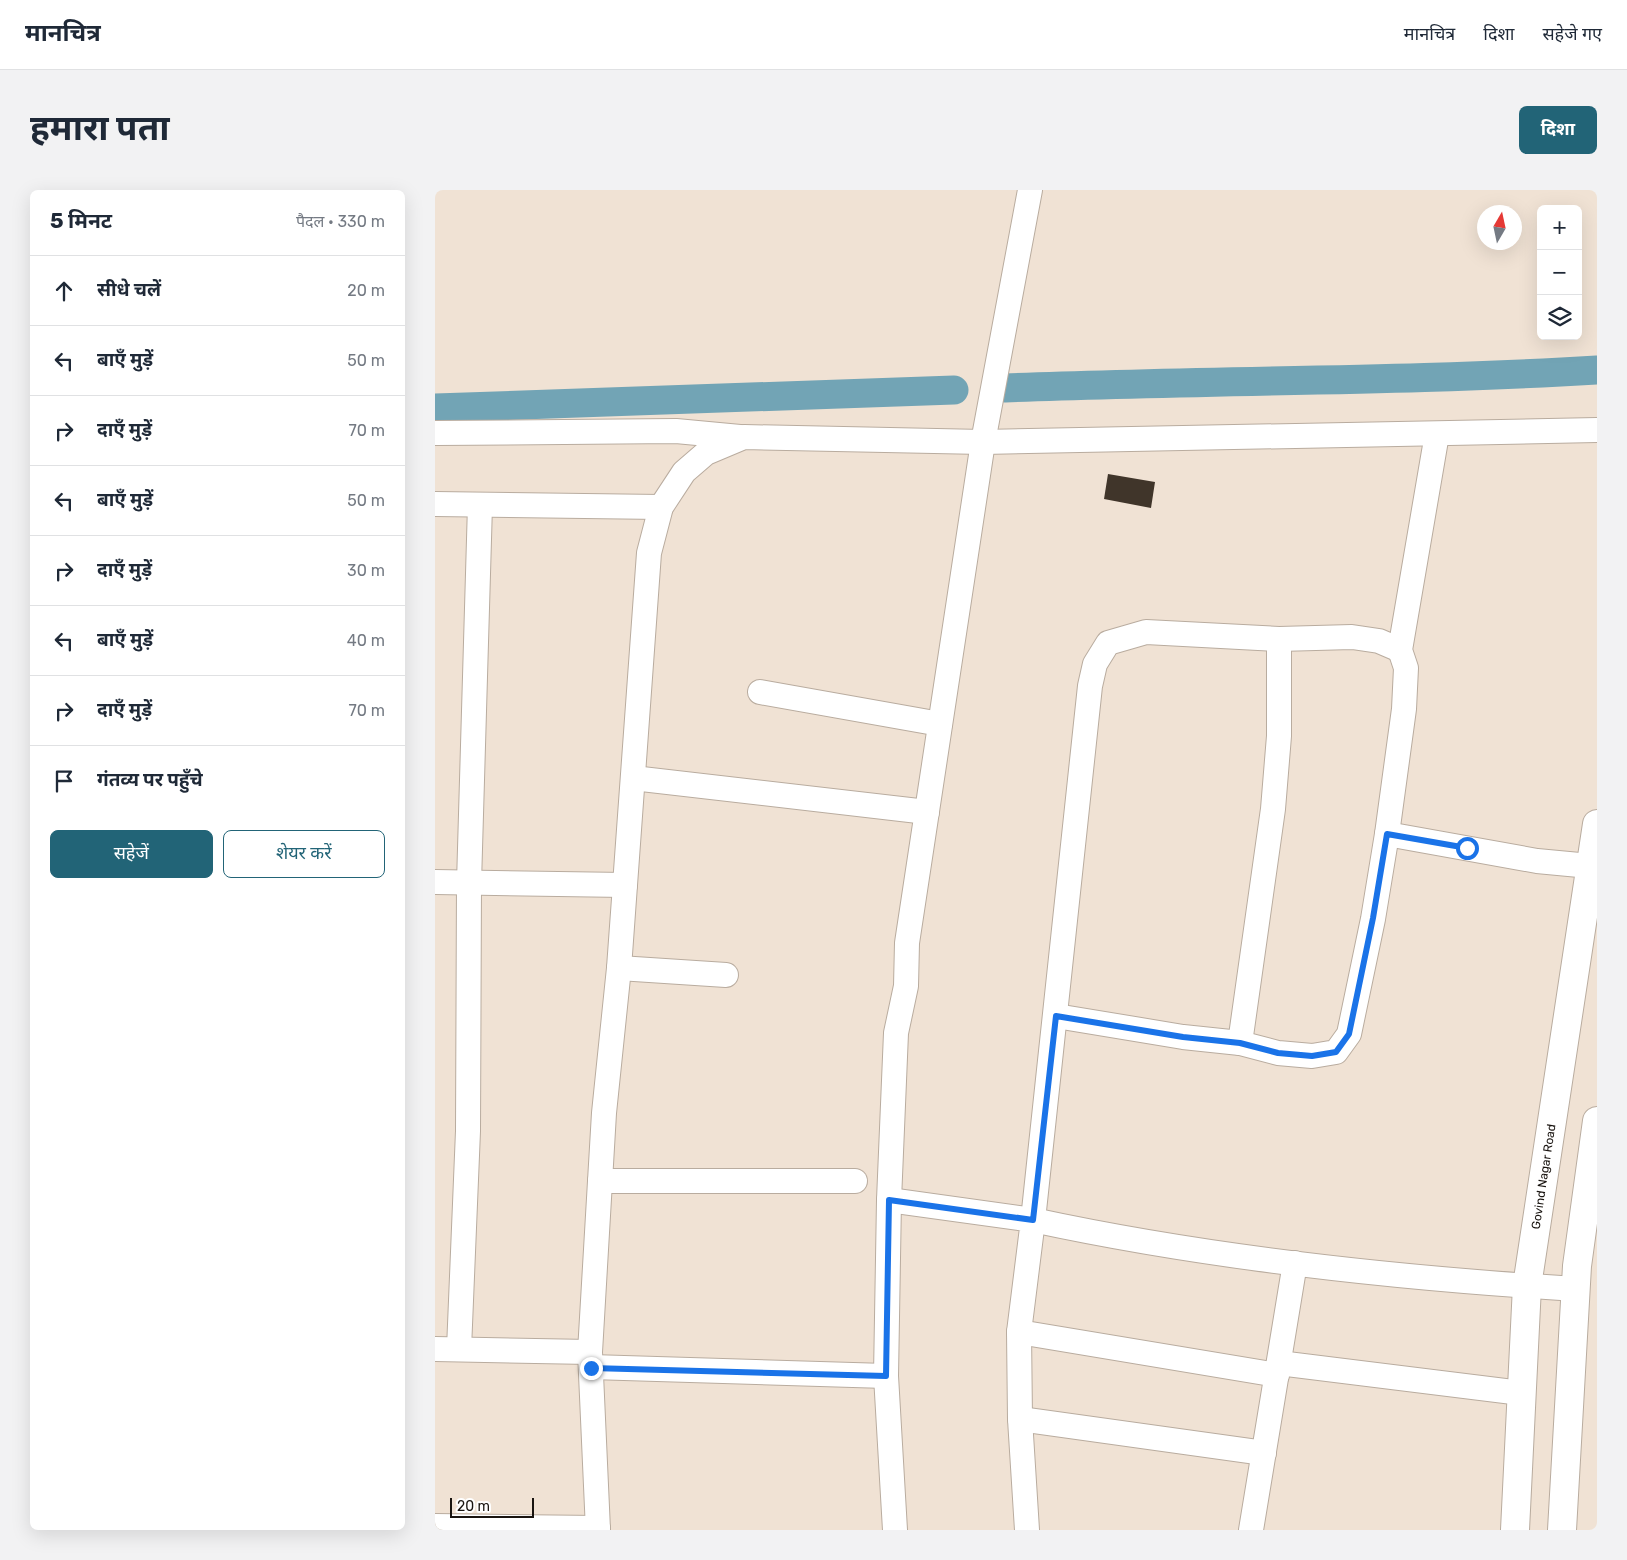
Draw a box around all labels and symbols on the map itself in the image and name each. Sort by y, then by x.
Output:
north arrow [1477,205,1522,250]
route start [1456,837,1479,860]
street label: Govind Nagar Road [1529,1123,1558,1230]
route end [580,1357,603,1380]
scale bar [450,1495,534,1518]

